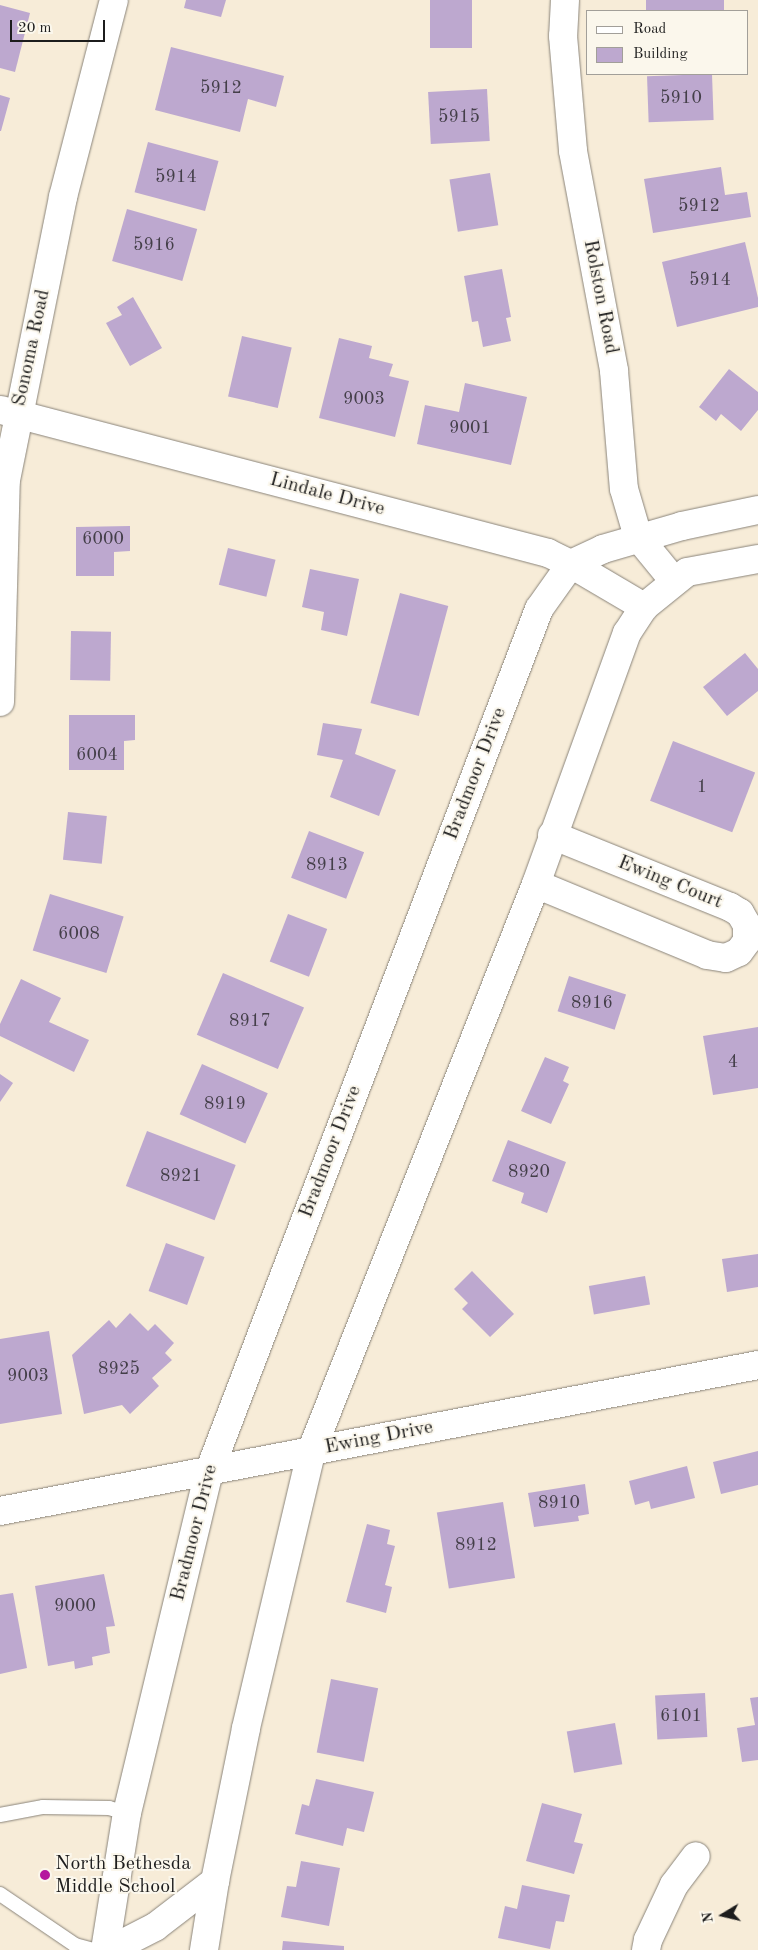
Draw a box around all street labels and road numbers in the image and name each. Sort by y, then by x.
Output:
street label: Rolston Road [577,238,623,356]
street label: Sonoma Road [8,287,56,409]
street label: Lindale Drive [267,468,387,522]
street label: Bradmoor Drive [440,704,512,844]
street label: Ewing Court [614,851,726,915]
street label: Bradmoor Drive [295,1082,367,1222]
street label: Ewing Drive [323,1416,435,1460]
street label: Bradmoor Drive [166,1462,224,1604]

